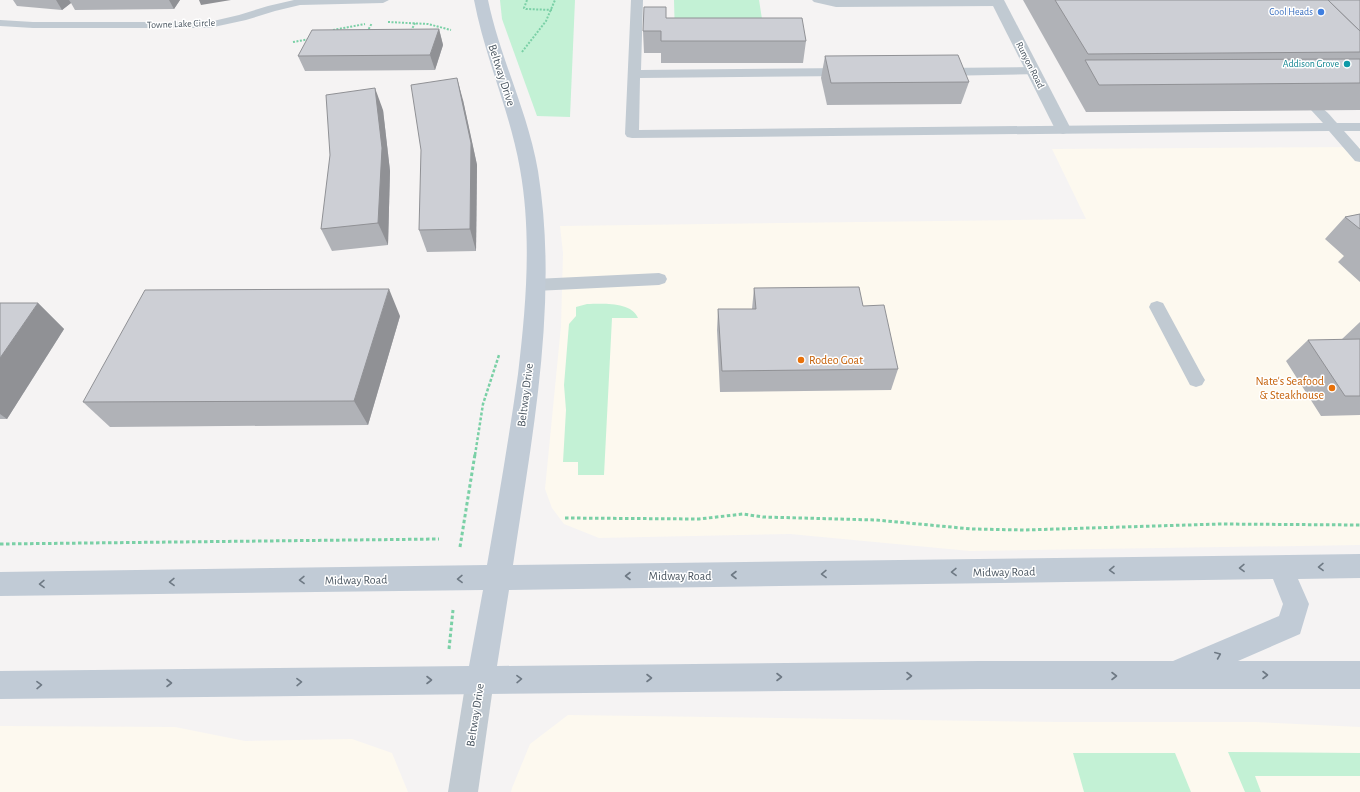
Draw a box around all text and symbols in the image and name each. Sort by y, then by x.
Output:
place label: Cool Heads [1269,7,1313,17]
marker: Cool Heads [1316,7,1326,17]
street label: Towne Lake Circle [147,18,216,30]
street label: Runyon Road [1014,40,1046,90]
street label: Beltway Drive [485,43,518,108]
place label: Addison Grove [1283,59,1339,69]
marker: Addison Grove [1342,59,1352,69]
place label: Rodeo Goat [809,354,863,366]
marker: Rodeo Goat [796,355,806,365]
street label: Beltway Drive [515,363,536,428]
place label: Nate's Seafood & Steakhouse [1255,375,1324,401]
marker: Nate's Seafood & Steakhouse [1327,383,1337,393]
one-way arrow [1318,563,1324,571]
one-way arrow [1239,564,1245,572]
street label: Midway Road [972,565,1036,580]
one-way arrow [1109,566,1115,574]
one-way arrow [951,568,957,577]
street label: Midway Road [649,570,711,583]
one-way arrow [821,570,827,578]
one-way arrow [731,571,737,580]
one-way arrow [625,572,631,580]
street label: Midway Road [324,573,388,588]
one-way arrow [457,575,463,583]
one-way arrow [299,576,305,584]
one-way arrow [169,578,175,586]
one-way arrow [39,579,45,588]
one-way arrow [1214,652,1222,660]
one-way arrow [1262,671,1268,679]
one-way arrow [906,672,912,680]
one-way arrow [1111,672,1117,680]
one-way arrow [776,673,782,681]
one-way arrow [646,674,652,682]
one-way arrow [516,675,522,683]
one-way arrow [426,676,432,685]
one-way arrow [296,678,302,686]
one-way arrow [166,679,172,687]
one-way arrow [36,681,42,689]
street label: Beltway Drive [464,682,487,748]

